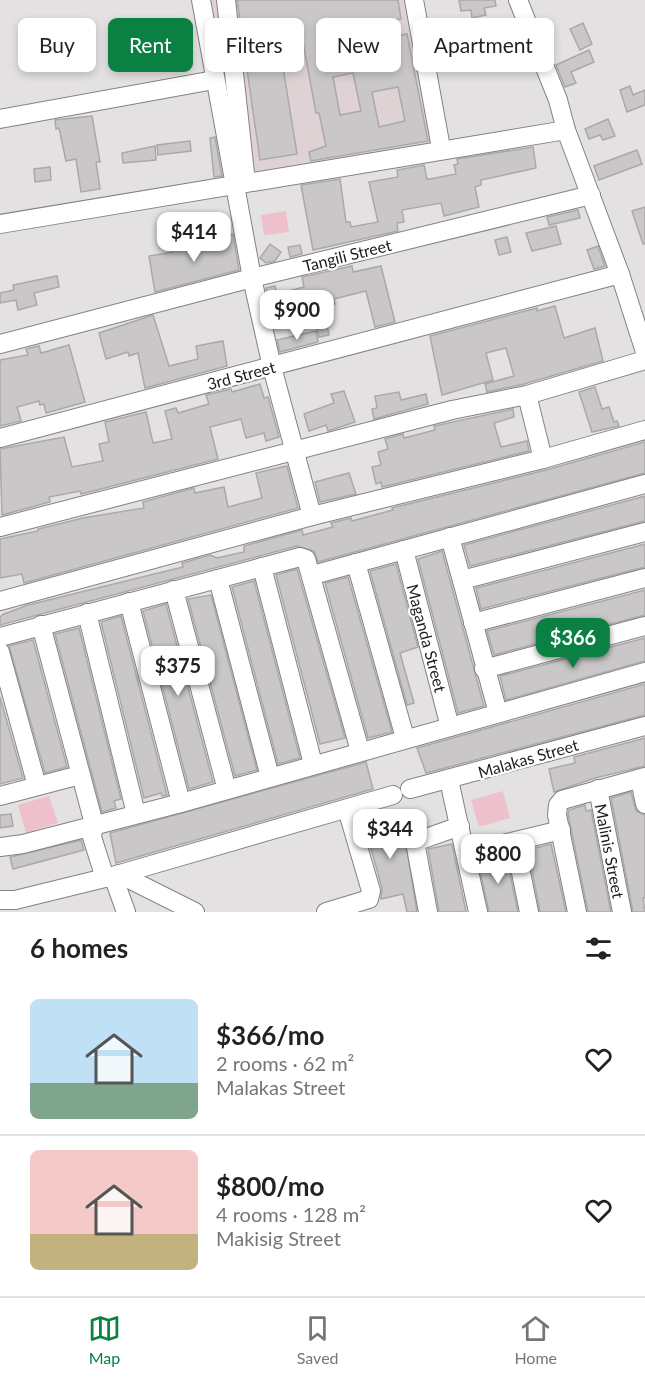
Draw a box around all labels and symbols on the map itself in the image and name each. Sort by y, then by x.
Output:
pin: $414 [158,212,230,263]
street label: Tangili Street [301,235,393,275]
pin: $900 [261,290,333,341]
street label: 3rd Street [205,357,278,393]
street label: Maganda Street [403,582,451,694]
pin: $366 [537,618,609,669]
pin: $375 [142,646,214,697]
street label: Malakas Street [476,735,581,781]
street label: Malinis Street [592,802,629,900]
pin: $344 [354,809,426,860]
pin: $800 [462,834,534,885]

